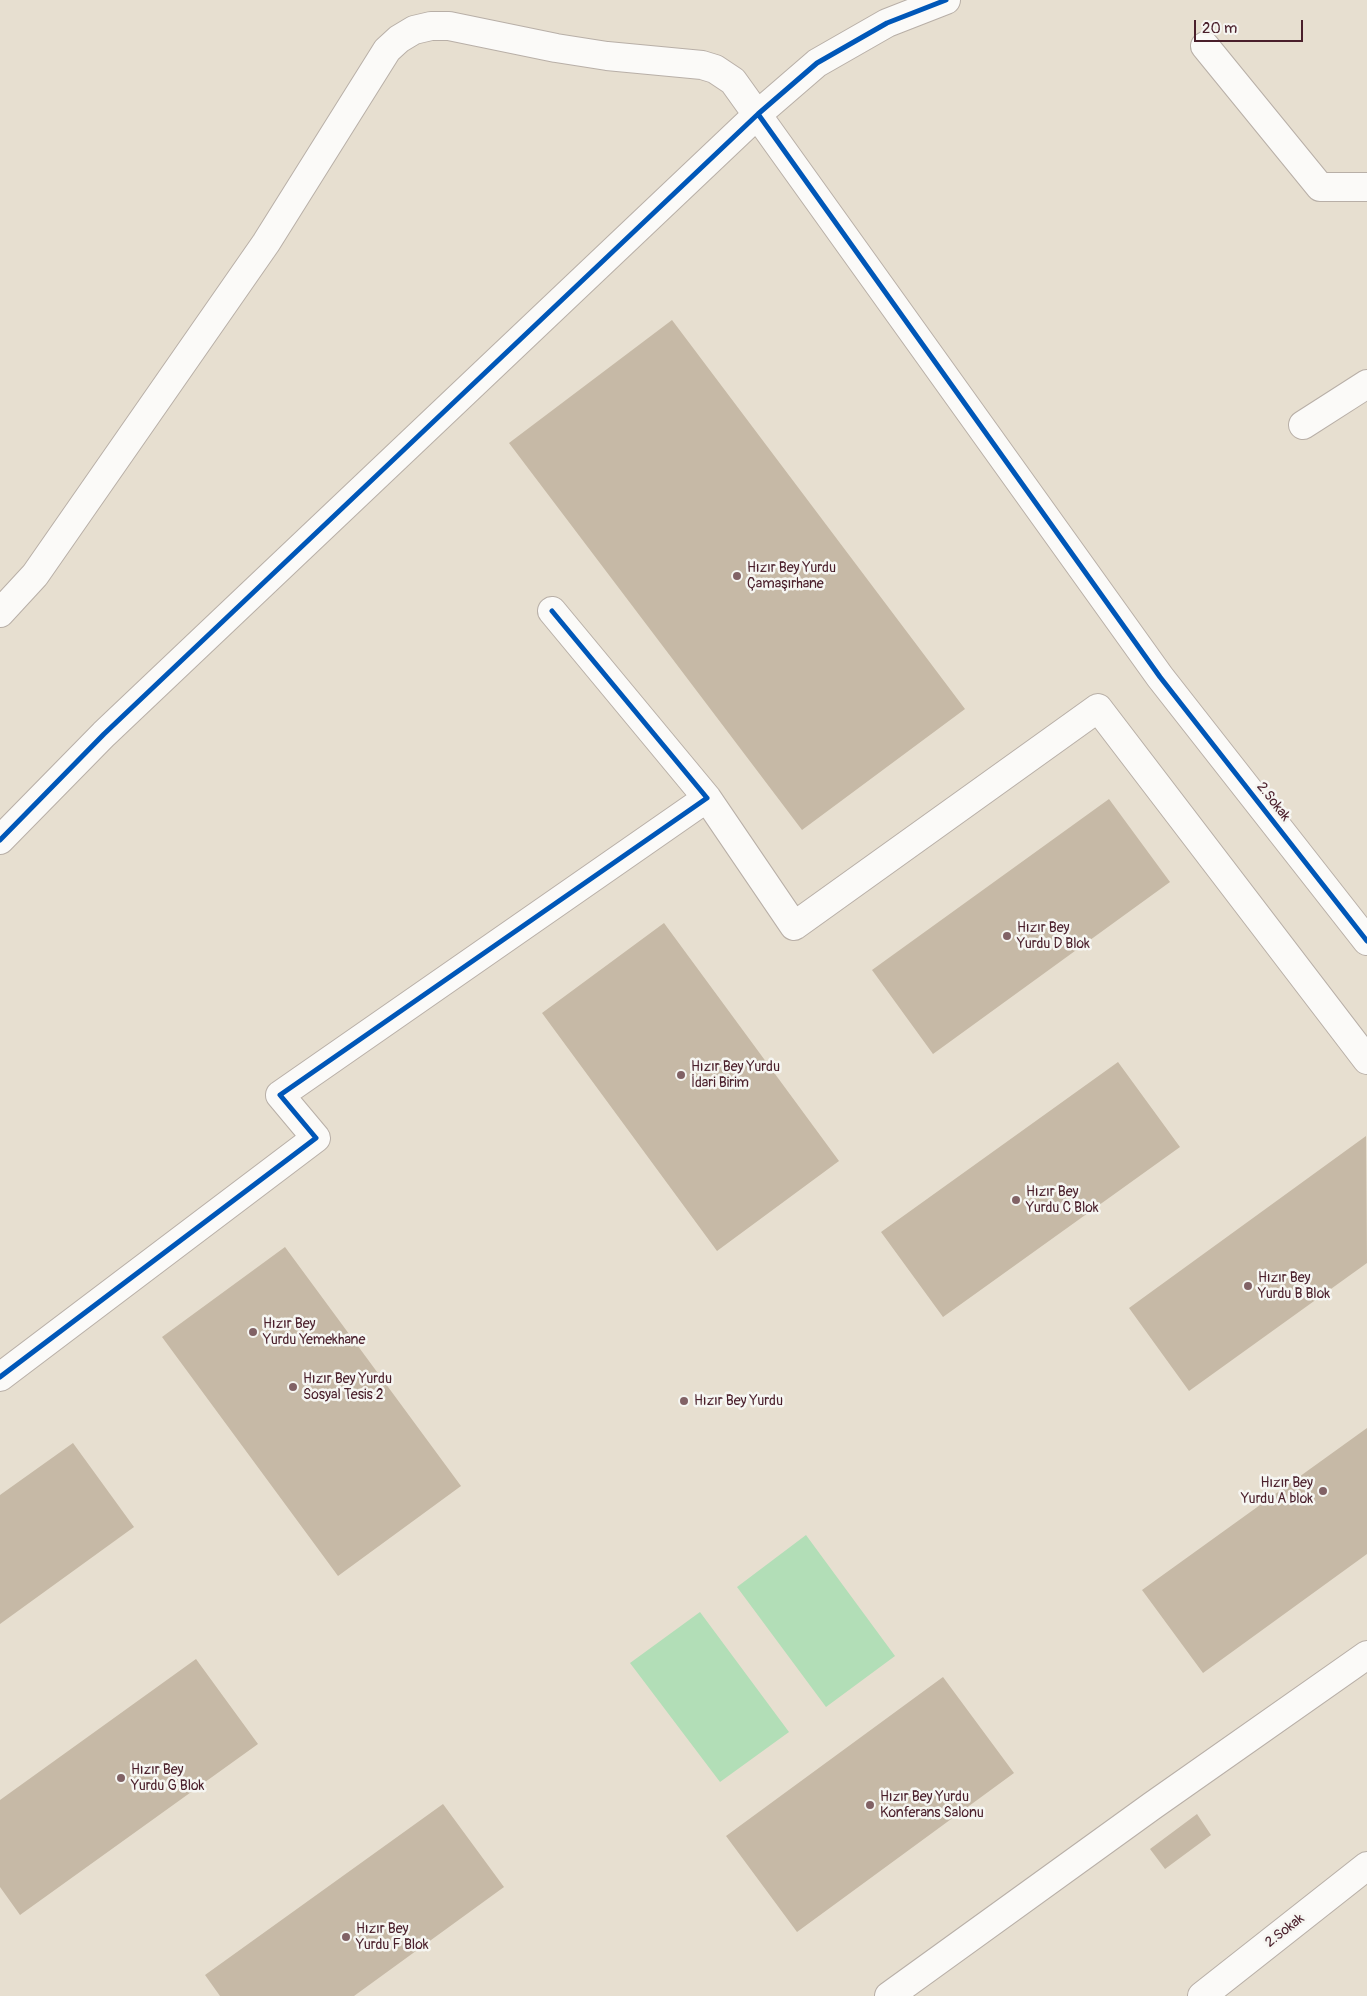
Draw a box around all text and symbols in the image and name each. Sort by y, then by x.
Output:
scale bar [1197,10,1306,42]
text: 20 m [1202,19,1237,38]
place label: Hızır Bey Yurdu Çamaşırhane [747,560,836,592]
marker: Hızır Bey Yurdu Çamaşırhane [731,570,743,582]
street label: 2.Sokak [1253,779,1293,825]
place label: Hızır Bey Yurdu D Blok [1017,920,1090,952]
marker: Hızır Bey Yurdu D Blok [1001,930,1013,942]
place label: Hızır Bey Yurdu İdari Birim [691,1059,780,1092]
marker: Hızır Bey Yurdu İdari Birim [675,1069,687,1081]
place label: Hızır Bey Yurdu C Blok [1026,1184,1099,1216]
marker: Hızır Bey Yurdu C Blok [1010,1194,1022,1206]
place label: Hızır Bey Yurdu B Blok [1258,1270,1330,1302]
marker: Hızır Bey Yurdu B Blok [1242,1280,1254,1292]
place label: Hızır Bey Yurdu Yemekhane [263,1316,365,1348]
marker: Hızır Bey Yurdu Yemekhane [247,1326,259,1338]
place label: Hızır Bey Yurdu Sosyal Tesis 2 [303,1371,392,1404]
marker: Hızır Bey Yurdu Sosyal Tesis 2 [287,1381,299,1393]
place label: Hızır Bey Yurdu [694,1393,783,1409]
marker: Hızır Bey Yurdu [678,1395,690,1407]
place label: Hızır Bey Yurdu A blok [1241,1475,1313,1508]
marker: Hızır Bey Yurdu A blok [1317,1485,1329,1497]
place label: Hızır Bey Yurdu G Blok [131,1762,204,1794]
marker: Hızır Bey Yurdu G Blok [115,1772,127,1784]
place label: Hızır Bey Yurdu Konferans Salonu [880,1789,984,1821]
marker: Hızır Bey Yurdu Konferans Salonu [864,1799,876,1811]
street label: 2.Sokak [1262,1911,1308,1951]
place label: Hızır Bey Yurdu F Blok [356,1921,428,1954]
marker: Hızır Bey Yurdu F Blok [340,1931,352,1943]

